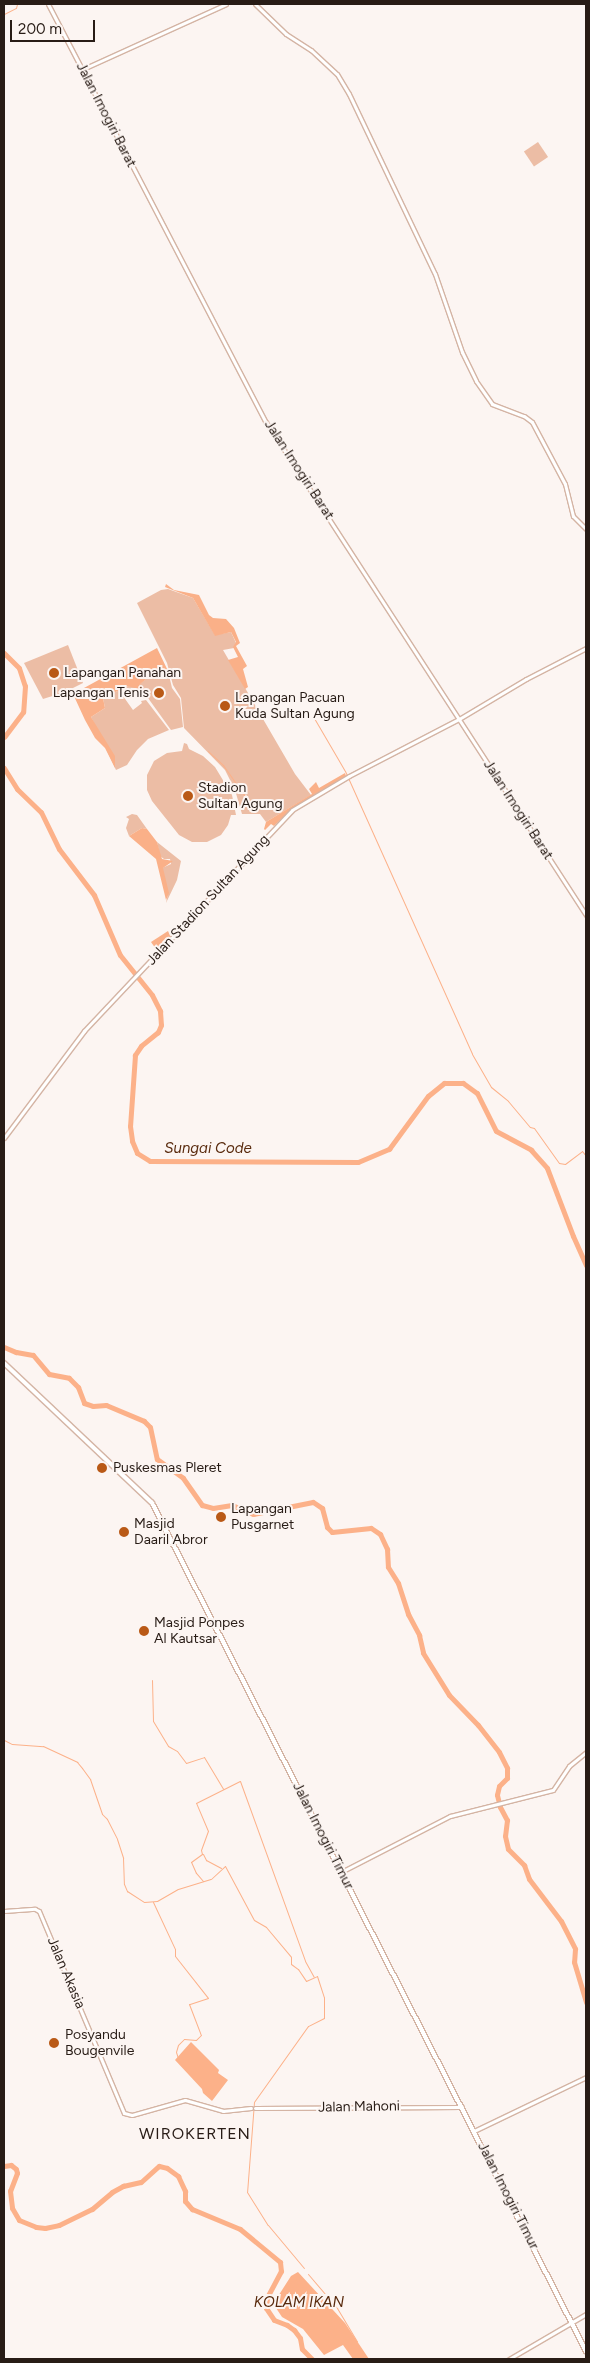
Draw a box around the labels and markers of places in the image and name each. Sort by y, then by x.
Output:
place label: Lapangan Panahan [64,665,181,681]
marker: Lapangan Panahan [48,667,60,679]
place label: Lapangan Tenis [53,685,149,701]
marker: Lapangan Tenis [153,687,165,699]
place label: Lapangan Pacuan Kuda Sultan Agung [235,690,355,722]
marker: Lapangan Pacuan Kuda Sultan Agung [219,700,231,712]
place label: Stadion Sultan Agung [198,780,283,812]
marker: Stadion Sultan Agung [182,790,194,802]
place label: Puskesmas Pleret [113,1460,222,1476]
marker: Puskesmas Pleret [95,1461,109,1475]
place label: Lapangan Pusgarnet [231,1501,294,1534]
marker: Lapangan Pusgarnet [215,1511,227,1523]
place label: Masjid Daaril Abror [134,1516,208,1548]
marker: Masjid Daaril Abror [118,1526,130,1538]
place label: Masjid Ponpes Al Kautsar [154,1615,245,1648]
marker: Masjid Ponpes Al Kautsar [138,1625,150,1637]
place label: Posyandu Bougenvile [65,2027,134,2060]
marker: Posyandu Bougenvile [47,2036,61,2050]

